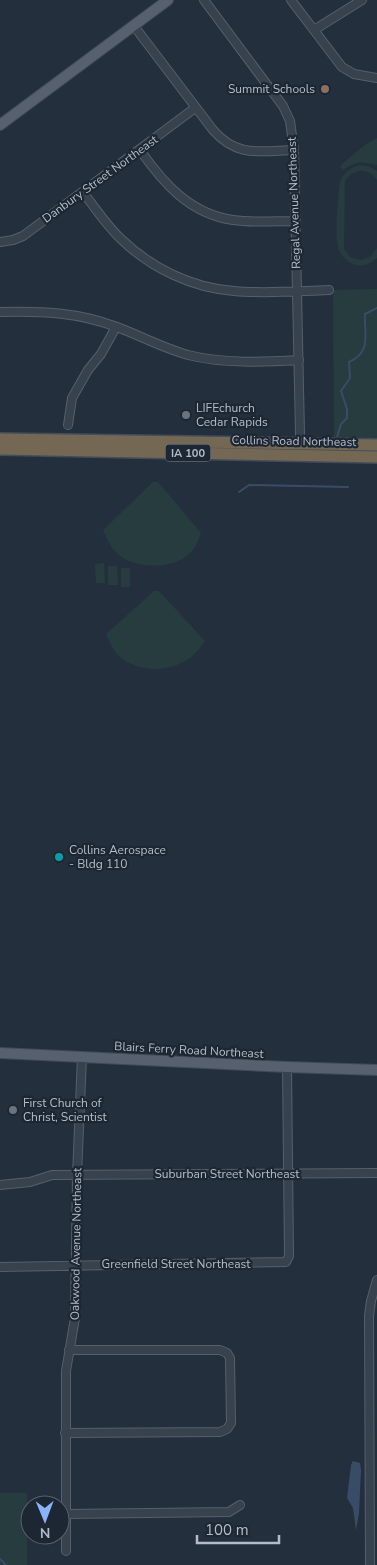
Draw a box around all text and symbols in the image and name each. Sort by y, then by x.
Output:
place label: Summit Schools [228,81,315,97]
marker: Summit Schools [319,83,331,95]
street label: Danbury Street Northeast [39,131,162,226]
street label: Regal Avenue Northeast [284,136,304,269]
place label: LIFEchurch Cedar Rapids [196,400,268,430]
marker: LIFEchurch Cedar Rapids [180,409,192,421]
street label: Collins Road Northeast [232,432,357,450]
road number: IA 100 [166,444,210,462]
place label: Collins Aerospace - Bldg 110 [69,842,166,872]
marker: Collins Aerospace - Bldg 110 [53,851,65,863]
street label: Blairs Ferry Road Northeast [114,1038,265,1062]
place label: First Church of Christ, Scientist [23,1095,107,1125]
marker: First Church of Christ, Scientist [7,1104,19,1116]
street label: Suburban Street Northeast [154,1166,300,1182]
street label: Oakwood Avenue Northeast [67,1167,85,1320]
street label: Greenfield Street Northeast [102,1256,251,1272]
north arrow [20,1495,70,1545]
scale bar [197,1512,280,1544]
text: 100 m [205,1520,249,1540]
text: N [40,1523,51,1542]

